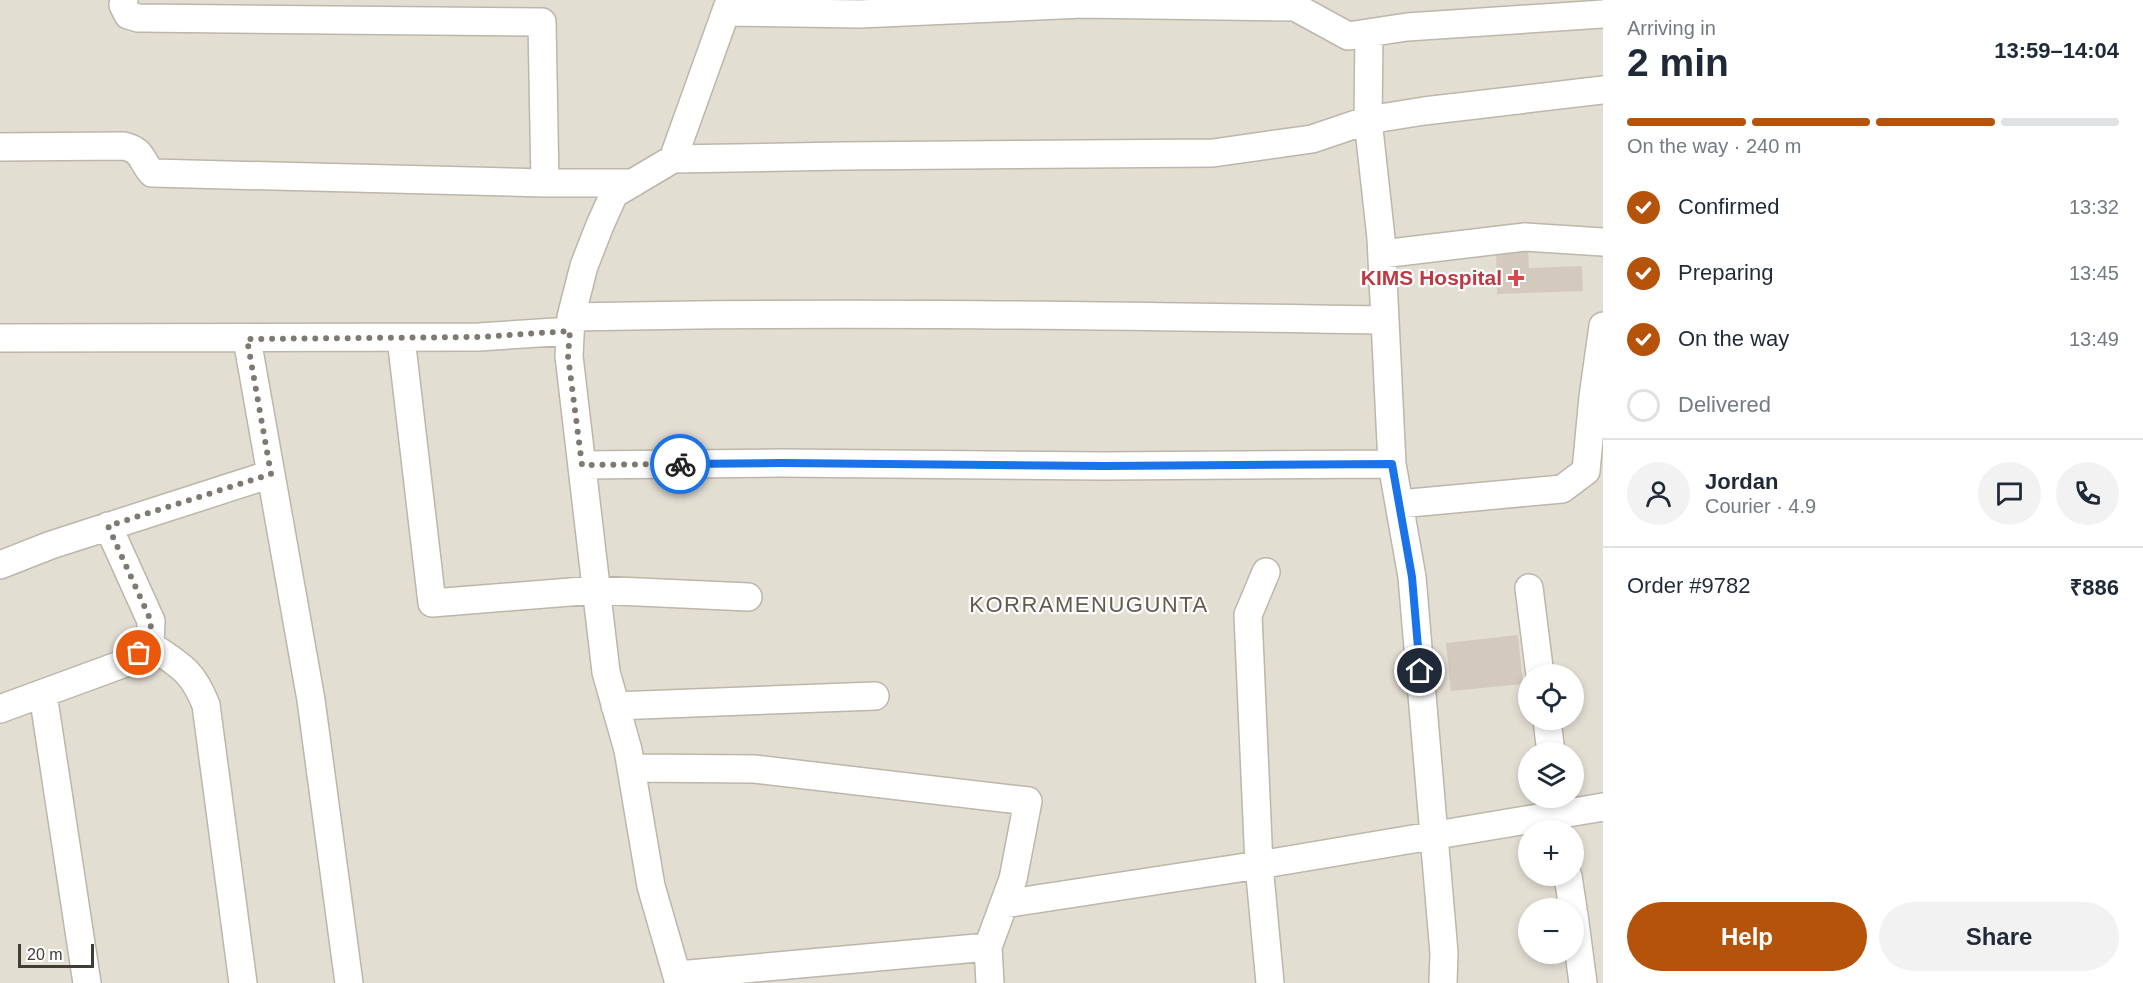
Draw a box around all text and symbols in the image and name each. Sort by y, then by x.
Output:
text: Arriving in [1627,17,1716,39]
text: 13:59–14:04 [1994,38,2119,63]
text: 2 min [1627,41,1729,84]
text: On the way · 240 m [1627,135,1802,157]
icon: check [1627,191,1660,224]
text: Confirmed [1678,194,1779,219]
text: 13:32 [2069,196,2119,218]
icon: check [1627,257,1660,290]
text: Preparing [1678,260,1773,285]
text: 13:45 [2069,262,2119,284]
place label: KIMS Hospital [1361,266,1502,289]
marker: KIMS Hospital [1507,269,1525,287]
icon: check [1627,323,1660,356]
text: On the way [1678,326,1789,351]
text: 13:49 [2069,328,2119,350]
text: Delivered [1678,392,1771,417]
courier [650,434,710,494]
icon: bike [664,448,697,481]
button: person [1627,462,1690,525]
button: chat [1978,462,2041,525]
button: phone [2056,462,2119,525]
text: Jordan [1705,469,1778,494]
text: Courier · 4.9 [1705,495,1816,517]
text: Order #9782 [1627,573,1751,598]
text: ₹886 [2070,575,2119,600]
district label: KORRAMENUGUNTA [969,592,1209,617]
pin [113,627,164,678]
icon: bag [122,636,155,669]
pin [1394,645,1445,696]
icon: home [1403,654,1436,687]
map controls [1518,664,1584,964]
button: locate [1518,664,1584,730]
button: layers [1518,742,1584,808]
button: + [1518,820,1584,886]
button: − [1518,898,1584,964]
button: Help [1627,902,1867,971]
button: Share [1879,902,2119,971]
scale bar [18,941,94,968]
text: 20 m [27,946,63,963]

